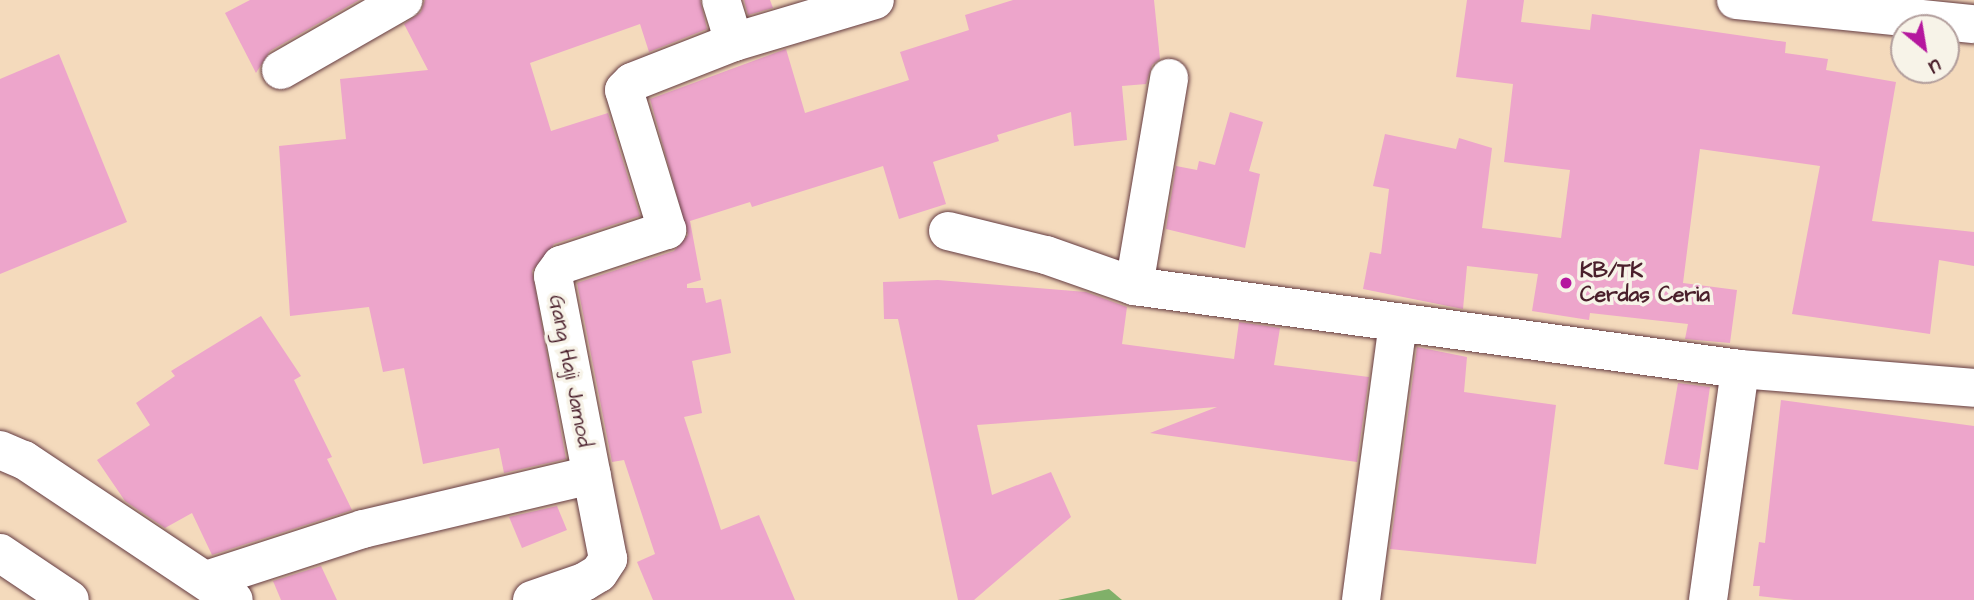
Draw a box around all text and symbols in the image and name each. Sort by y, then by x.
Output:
north arrow [1890,14,1960,84]
text: U [1923,52,1946,80]
place label: KB/TK Cerdas Ceria [1580,258,1710,308]
marker: KB/TK Cerdas Ceria [1558,275,1574,291]
street label: Gang Haji Jamod [543,293,597,449]

